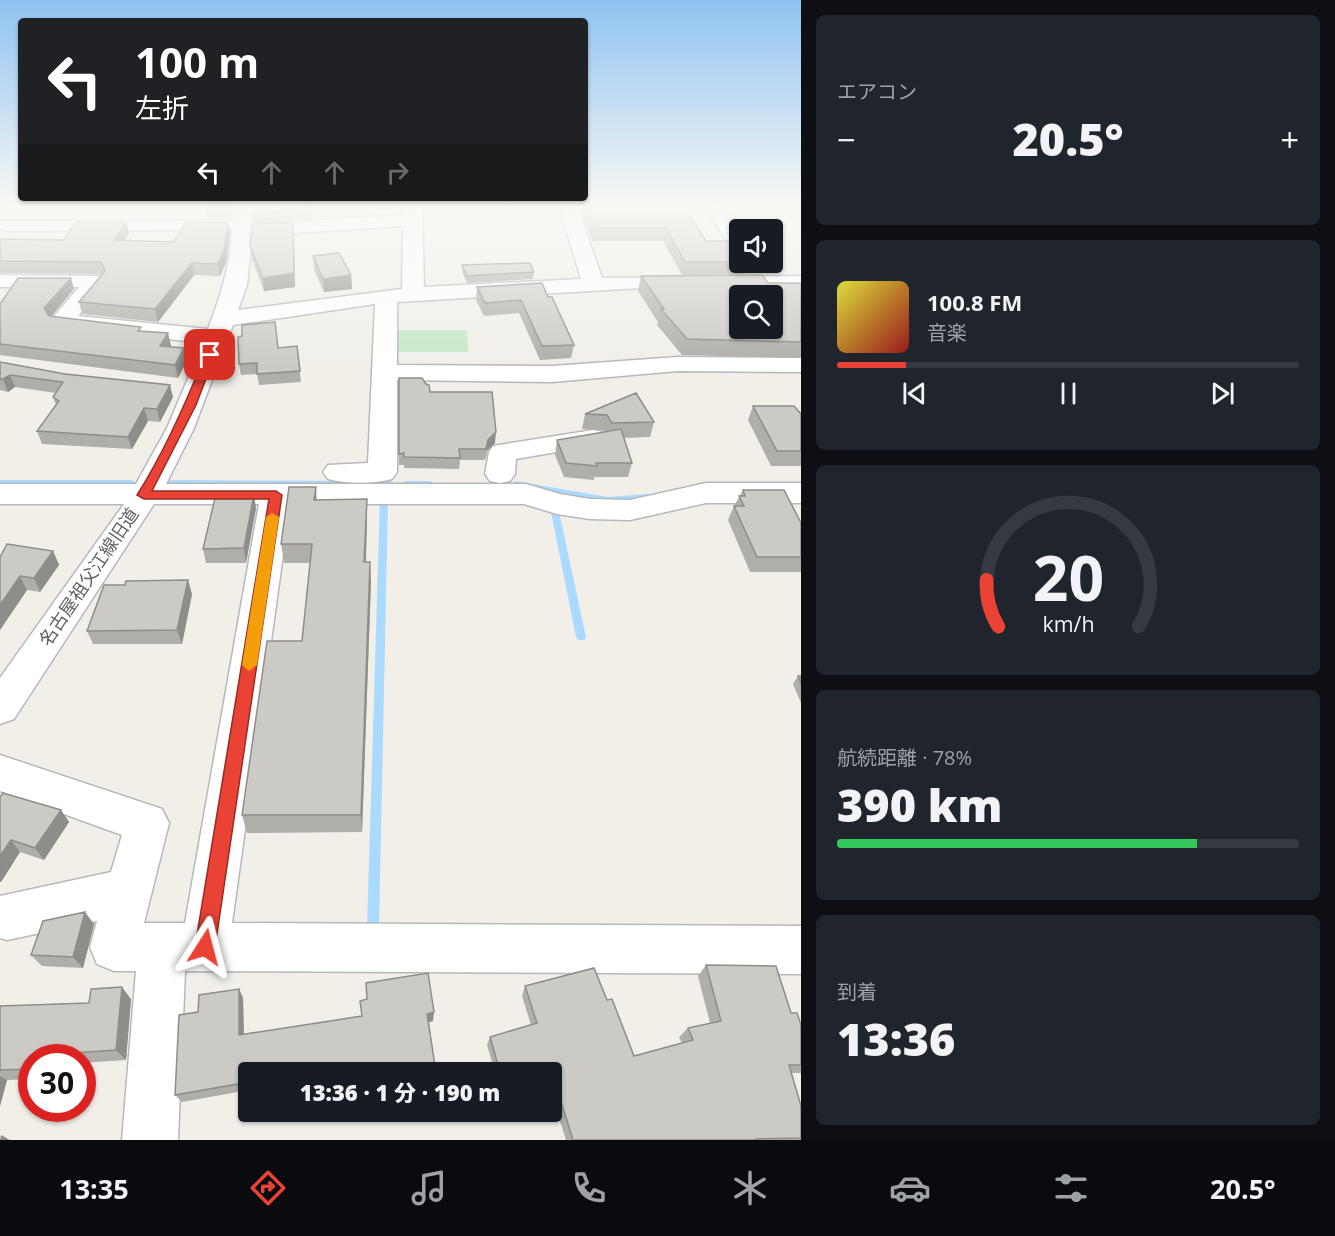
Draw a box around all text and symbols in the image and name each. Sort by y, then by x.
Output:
text: 100 m [135,33,259,90]
icon: left [36,42,114,120]
text: エアコン [837,78,917,105]
text: 左折 [135,89,189,126]
text: 20.5° [1012,108,1124,169]
text: − [837,117,856,162]
text: + [1280,117,1299,162]
icon: left [192,156,225,189]
icon: ahead [255,156,288,189]
icon: ahead [318,156,351,189]
icon: right [381,156,414,189]
map controls [729,219,783,339]
button: sound [729,219,783,273]
button: search [729,285,783,339]
text: 100.8 FM [927,287,1022,317]
text: 音楽 [927,319,967,346]
pin [184,329,235,380]
icon: arrive [193,338,226,371]
icon: previous [898,377,931,410]
icon: pause [1052,377,1085,410]
icon: next [1206,377,1239,410]
street label: 名古屋祖父江線旧道 [33,503,143,650]
text: 20 [1032,534,1104,619]
text: km/h [1042,609,1094,638]
text: 航続距離 · 78% [837,744,972,771]
text: 390 km [837,774,1002,835]
position arrow [173,915,237,979]
text: 到着 [837,978,877,1005]
text: 13:36 [837,1008,955,1069]
speed limit sign: 30 [18,1044,96,1122]
text: 13:36 · 1 分 · 190 m [300,1077,500,1107]
icon: directions [247,1167,289,1209]
icon: music [408,1167,450,1209]
icon: phone [568,1167,610,1209]
icon: climate [729,1167,771,1209]
icon: car [889,1167,931,1209]
icon: filters [1050,1167,1092,1209]
text: 13:35 [59,1170,129,1207]
text: 20.5° [1210,1170,1276,1207]

